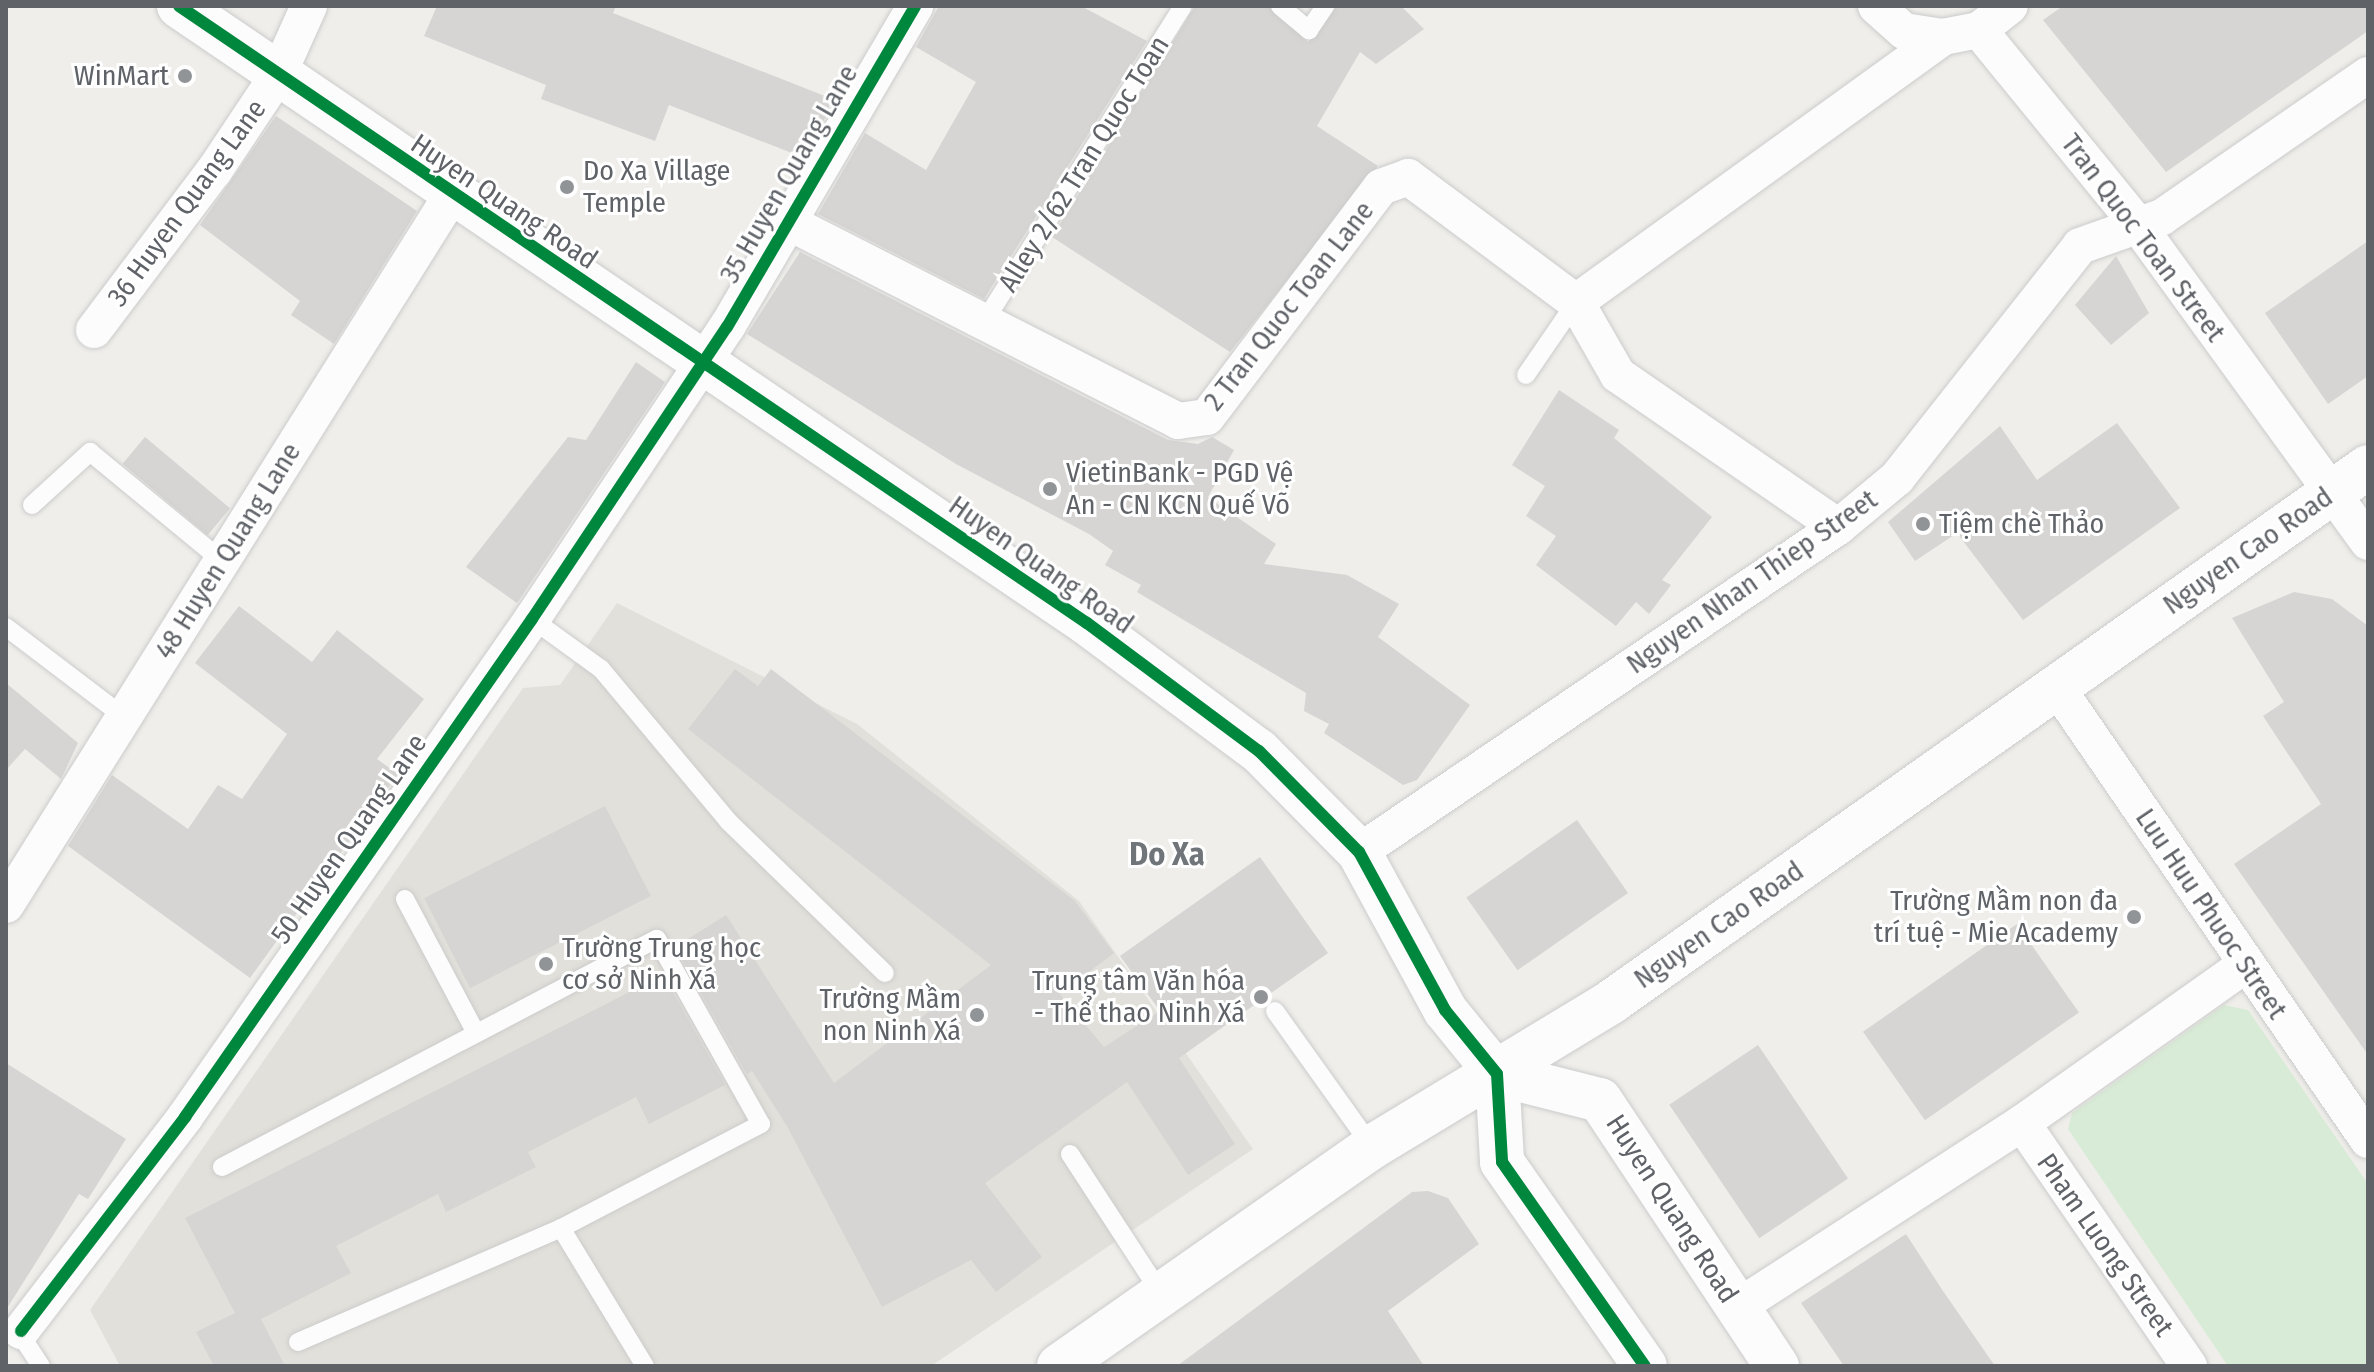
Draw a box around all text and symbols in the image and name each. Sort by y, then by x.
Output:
street label: Alley 2/62 Tran Quoc Toan [992,30,1176,298]
place label: WinMart [74,59,169,93]
street label: 35 Huyen Quang Lane [713,59,865,289]
marker: WinMart [176,67,194,85]
street label: 36 Huyen Quang Lane [101,93,273,313]
street label: Huyen Quang Road [404,127,604,277]
street label: Tran Quoc Toan Street [2054,127,2232,349]
place label: Do Xa Village Temple [583,154,730,220]
marker: Do Xa Village Temple [558,178,576,196]
street label: 2 Tran Quoc Toan Lane [1197,195,1381,417]
street label: 48 Huyen Quang Lane [148,437,308,665]
place label: VietinBank - PGD Vệ An - CN KCN Quế Võ [1066,456,1293,522]
marker: VietinBank - PGD Vệ An - CN KCN Quế Võ [1041,480,1059,498]
street label: Nguyen Cao Road [2157,480,2339,622]
street label: Nguyen Nhan Thiep Street [1620,483,1884,681]
street label: Huyen Quang Road [942,489,1140,641]
place label: Tiệm chè Thảo [1939,507,2104,541]
marker: Tiệm chè Thảo [1914,515,1932,533]
street label: 50 Huyen Quang Lane [264,728,434,950]
street label: Luu Huu Phuoc Street [2128,803,2294,1025]
district label: Do Xa [1129,835,1205,873]
street label: Nguyen Cao Road [1628,854,1810,996]
place label: Trường Mầm non đa trí tuệ - Mie Academy [1874,884,2118,950]
marker: Trường Mầm non đa trí tuệ - Mie Academy [2125,908,2143,926]
place label: Trường Trung học cơ sở Ninh Xá [562,931,761,997]
marker: Trường Trung học cơ sở Ninh Xá [537,955,555,973]
place label: Trung tâm Văn hóa - Thể thao Ninh Xá [1032,964,1245,1030]
place label: Trường Mầm non Ninh Xá [819,982,961,1048]
marker: Trung tâm Văn hóa - Thể thao Ninh Xá [1252,988,1270,1006]
marker: Trường Mầm non Ninh Xá [968,1006,986,1024]
street label: Huyen Quang Road [1599,1109,1745,1309]
street label: Pham Luong Street [2029,1147,2181,1343]

